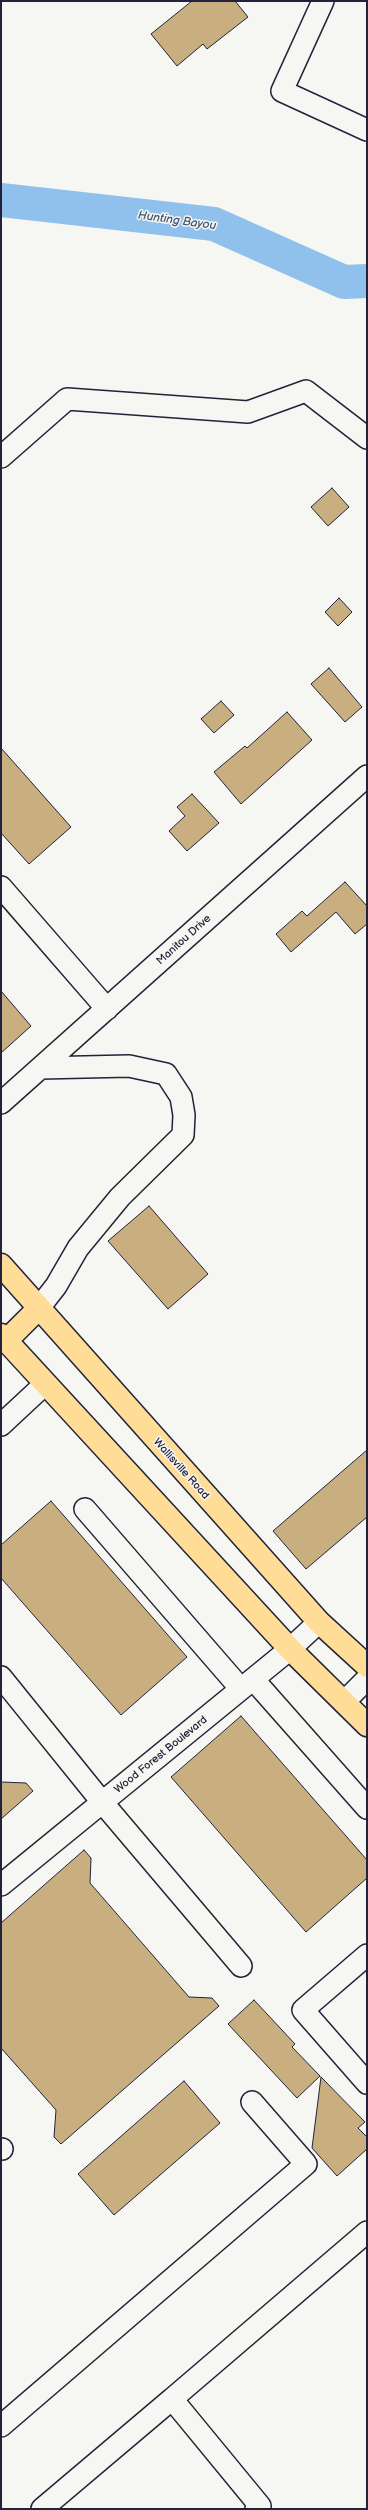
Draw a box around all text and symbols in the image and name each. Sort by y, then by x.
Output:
water label: Hunting Bayou [137,208,217,234]
street label: Manitou Drive [154,912,214,968]
street label: Wallisville Road [150,1436,212,1502]
street label: Wood Forest Boulevard [112,1713,210,1797]

